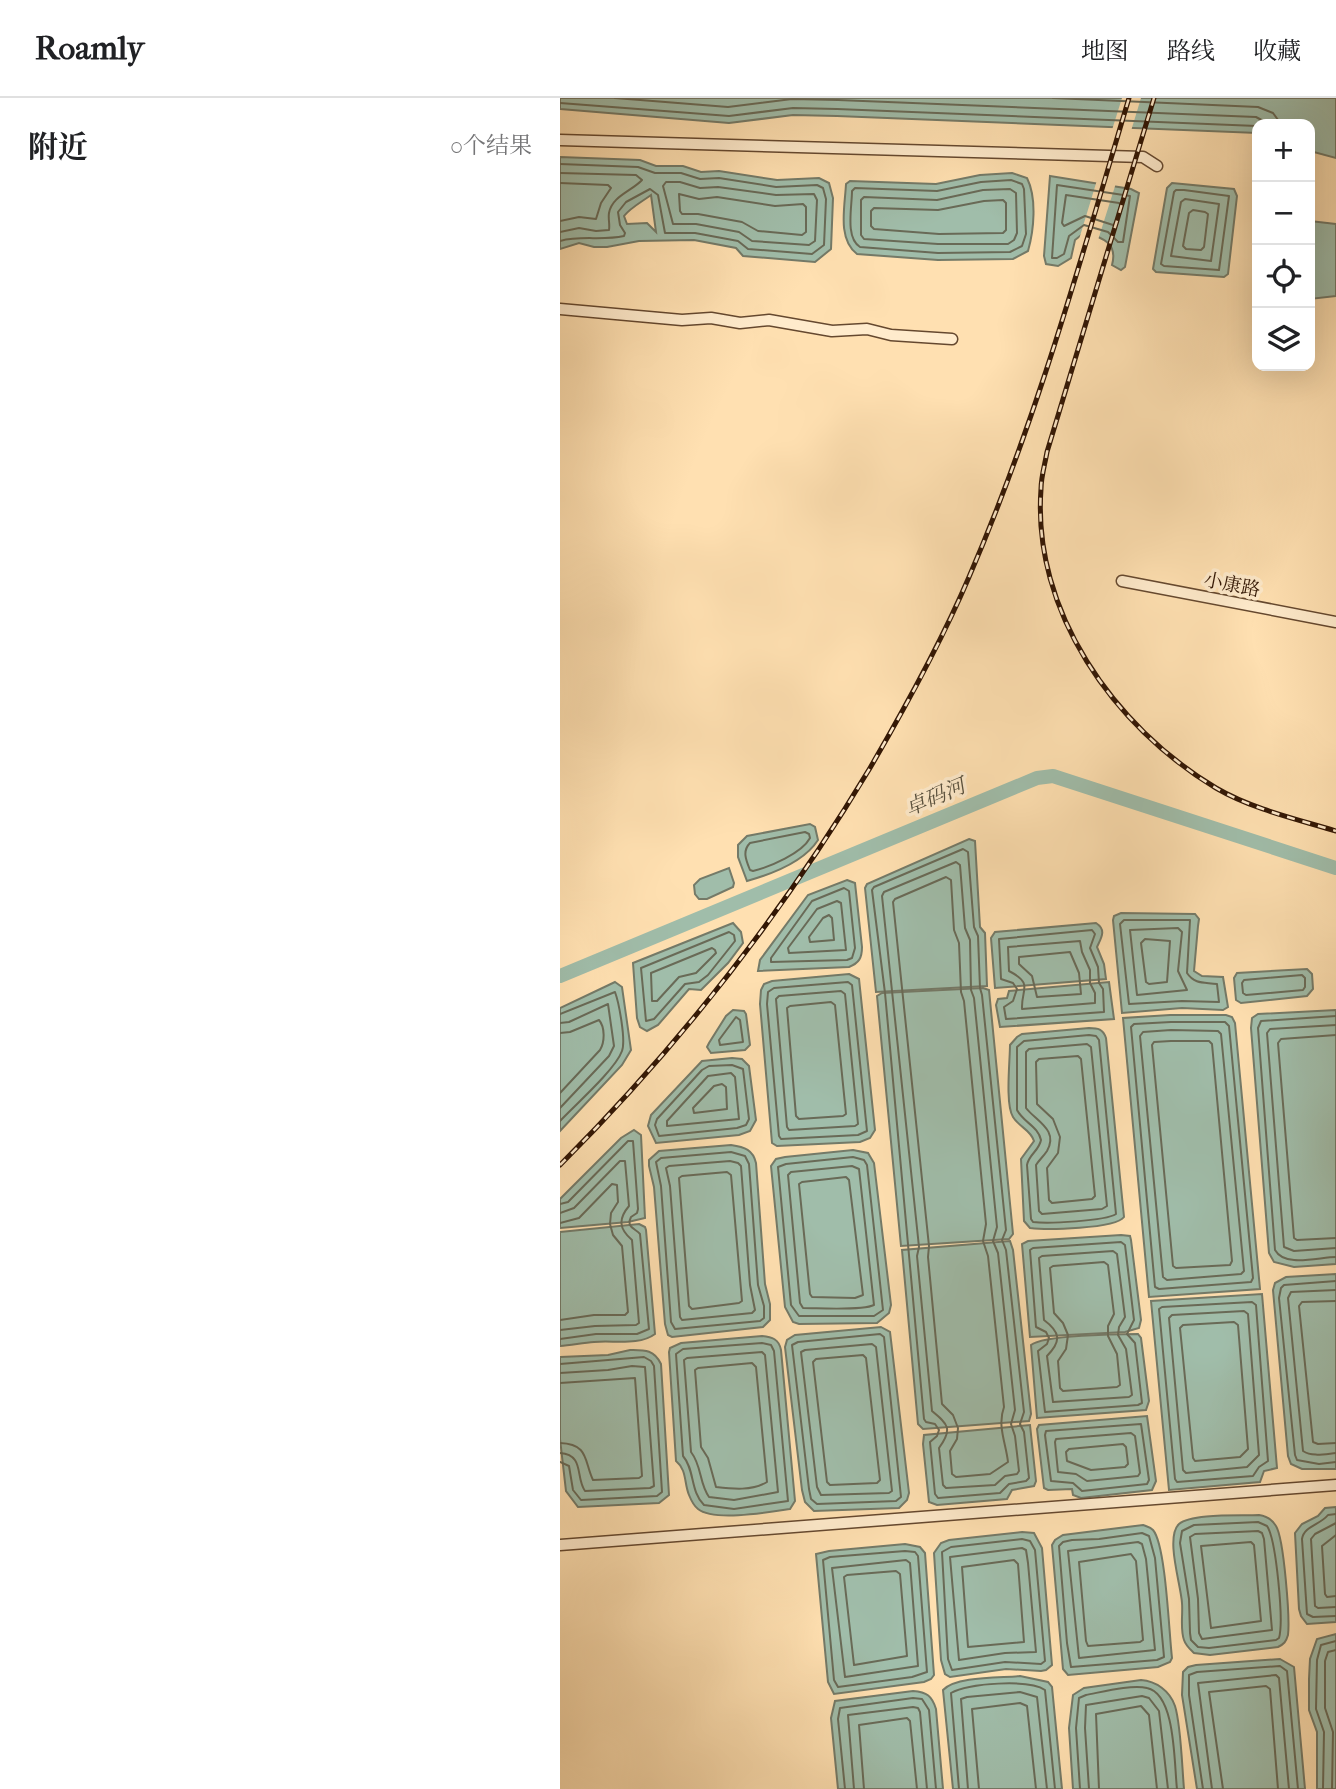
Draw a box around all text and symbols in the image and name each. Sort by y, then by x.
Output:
text: Roamly [35,29,144,68]
text: 地图 [1081,37,1129,65]
text: 路线 [1167,37,1215,65]
text: 收藏 [1253,37,1301,65]
map controls [1252,119,1315,371]
button: + [1252,119,1315,182]
text: 附近 [28,130,88,165]
text: 0个结果 [450,132,532,159]
button: − [1252,182,1315,245]
button: locate [1252,245,1315,308]
button: layers [1252,308,1315,371]
street label: 小康路 [1202,569,1262,601]
water label: 卓码河 [901,772,972,820]

